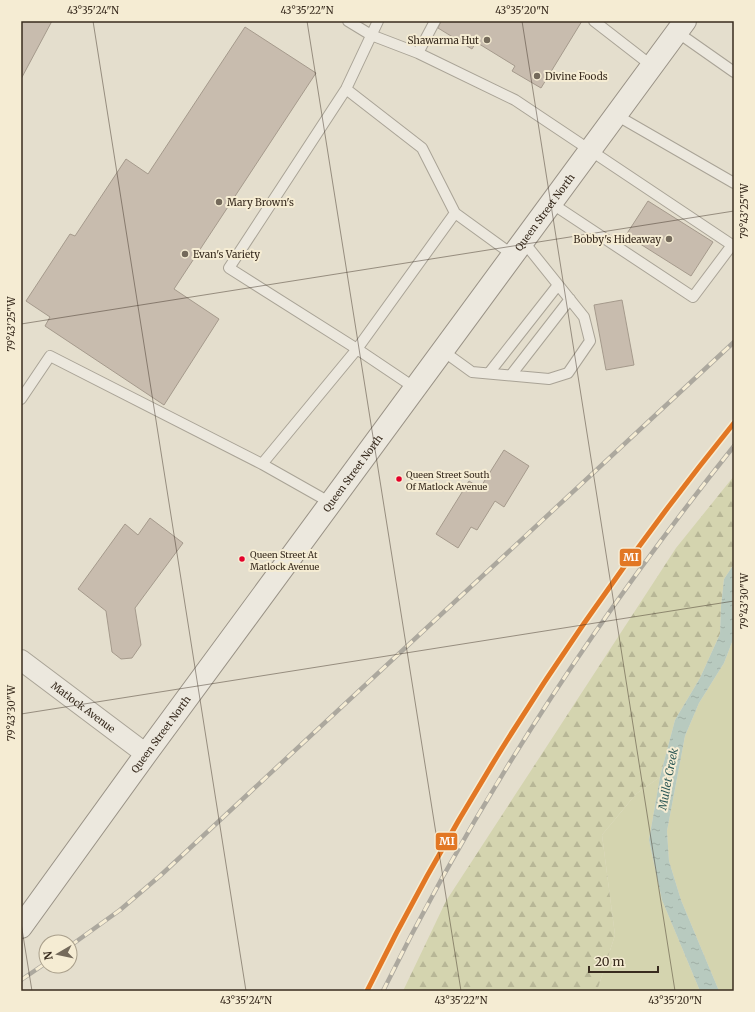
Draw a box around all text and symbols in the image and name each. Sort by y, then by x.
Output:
text: 43°35'24"N [67,4,119,17]
text: 43°35'22"N [281,4,334,17]
text: 43°35'20"N [495,4,549,17]
place label: Shawarma Hut [407,34,479,47]
marker: Shawarma Hut [482,35,492,45]
place label: Divine Foods [545,70,608,83]
marker: Divine Foods [532,71,542,81]
street label: Queen Street North [512,171,577,253]
text: 79°43'25"W [738,182,751,239]
place label: Mary Brown's [227,196,294,209]
marker: Mary Brown's [214,197,224,207]
place label: Bobby's Hideaway [574,233,661,246]
marker: Bobby's Hideaway [664,234,674,244]
place label: Evan's Variety [193,248,260,261]
marker: Evan's Variety [180,249,190,259]
text: 79°43'25"W [5,295,18,352]
street label: Queen Street North [320,432,385,514]
place label: Queen Street South Of Matlock Avenue [406,469,489,492]
marker: Queen Street South Of Matlock Avenue [394,474,404,484]
line badge: MI [619,548,642,567]
place label: Queen Street At Matlock Avenue [250,549,320,572]
text: MI [623,550,639,564]
marker: Queen Street At Matlock Avenue [237,554,247,564]
text: 79°43'30"W [738,572,751,629]
street label: Matlock Avenue [49,679,118,735]
text: 79°43'30"W [5,684,18,741]
street label: Queen Street North [128,693,193,775]
water label: Mullet Creek [655,747,681,812]
line badge: MI [435,832,458,851]
text: MI [439,834,455,848]
north arrow [38,934,78,974]
scale bar [589,948,658,974]
text: N [40,950,56,961]
text: 20 m [595,954,624,969]
text: 43°35'24"N [220,994,272,1007]
text: 43°35'22"N [435,994,488,1007]
text: 43°35'20"N [648,994,702,1007]

